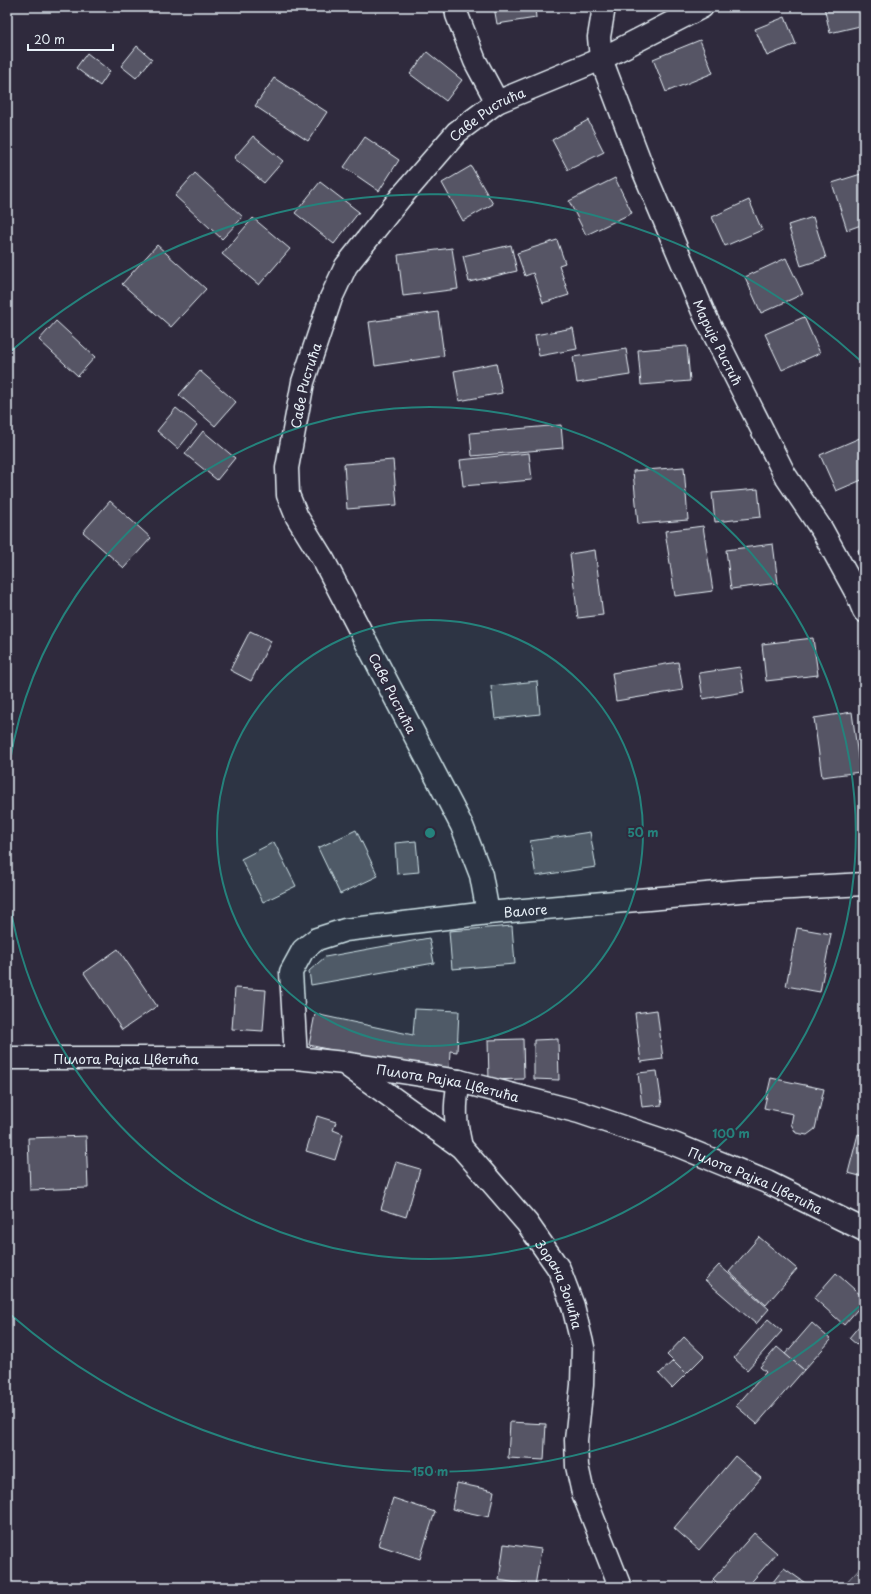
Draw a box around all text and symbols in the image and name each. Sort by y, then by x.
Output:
scale bar [28,26,113,52]
text: 20 m [34,30,65,48]
street label: Саве Ристића [444,82,528,145]
street label: Марије Ристић [689,296,748,388]
street label: Саве Ристића [285,339,325,430]
street label: Саве Ристића [365,649,422,737]
text: 50 m [627,823,659,841]
centre of rings [423,826,437,840]
street label: Валоге [503,898,548,921]
street label: Пилота Рајка Цветића [53,1049,199,1068]
street label: Пилота Рајка Цветића [375,1059,522,1106]
text: 100 m [712,1124,750,1142]
street label: Пилота Рајка Цветића [686,1141,827,1218]
street label: Зорана Зонића [531,1235,588,1332]
text: 150 m [412,1462,448,1480]

